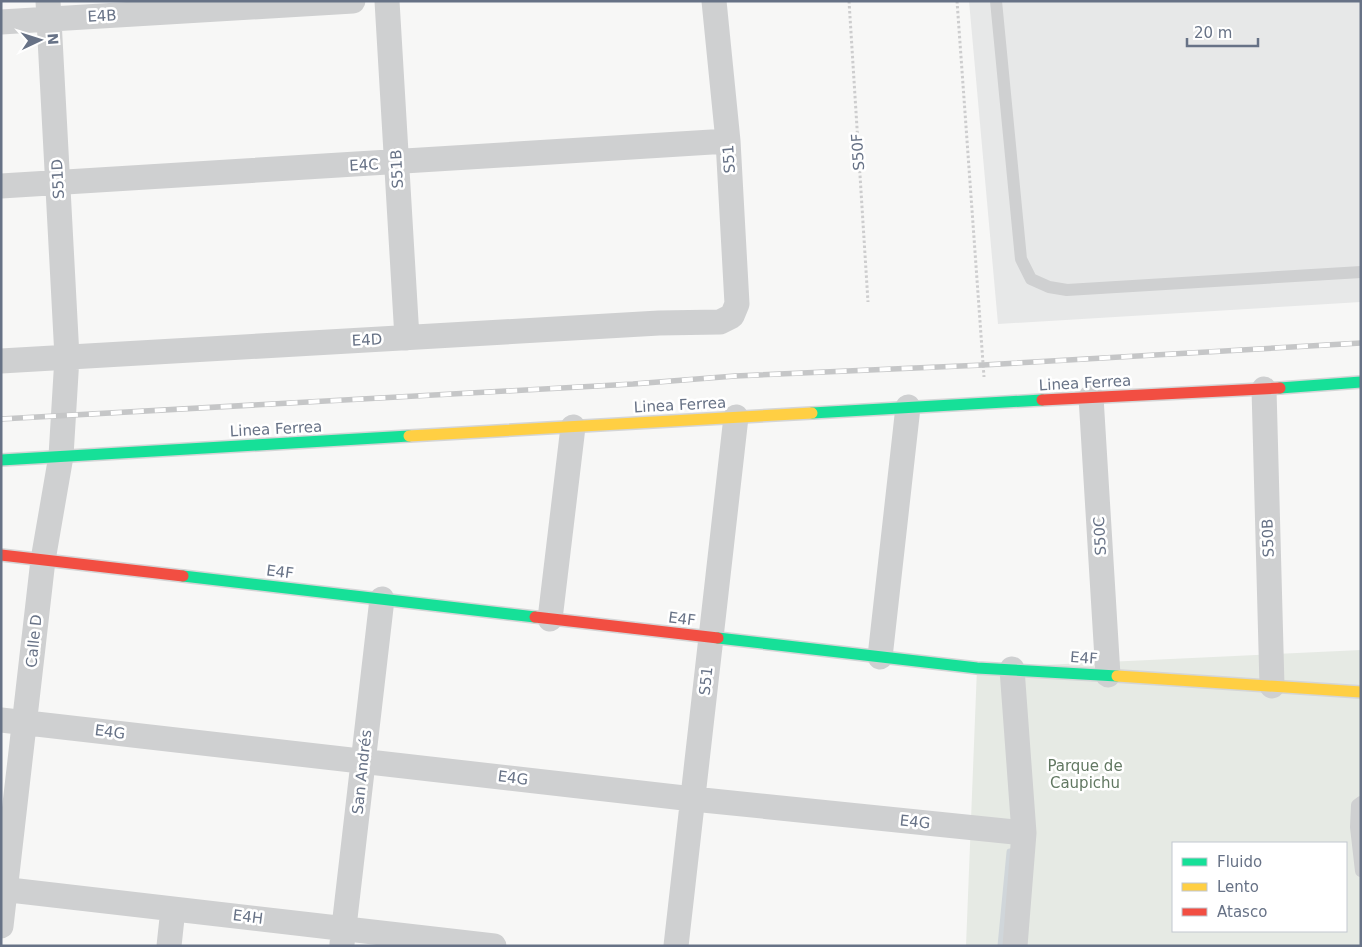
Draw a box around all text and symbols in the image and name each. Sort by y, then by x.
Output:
street label: E4B [87,6,117,26]
north arrow [15,15,65,65]
scale bar [1187,15,1258,47]
text: 20 m [1194,24,1232,42]
text: N [45,33,61,45]
street label: S50F [848,133,868,171]
street label: S51 [719,144,739,174]
street label: S51B [387,149,407,189]
street label: E4C [349,155,379,175]
street label: S51D [48,158,68,200]
street label: E4D [351,330,383,350]
street label: Linea Ferrea [1038,372,1132,394]
street label: Linea Ferrea [633,394,727,416]
street label: Linea Ferrea [229,418,323,440]
street label: S50C [1090,516,1110,556]
street label: S50B [1258,518,1278,558]
street label: E4F [265,561,295,583]
street label: E4F [667,608,697,630]
street label: Calle D [22,613,46,669]
street label: E4F [1070,648,1098,668]
street label: S51 [696,666,716,696]
street label: E4G [94,721,126,743]
street label: San Andrés [349,729,375,815]
park label: Parque de Caupichu [1047,757,1123,792]
street label: E4G [497,767,529,789]
street label: E4G [899,811,931,833]
legend [1172,842,1347,932]
text: Fluido [1217,853,1262,871]
text: Lento [1217,878,1259,896]
text: Atasco [1217,903,1267,921]
street label: E4H [232,906,264,928]

